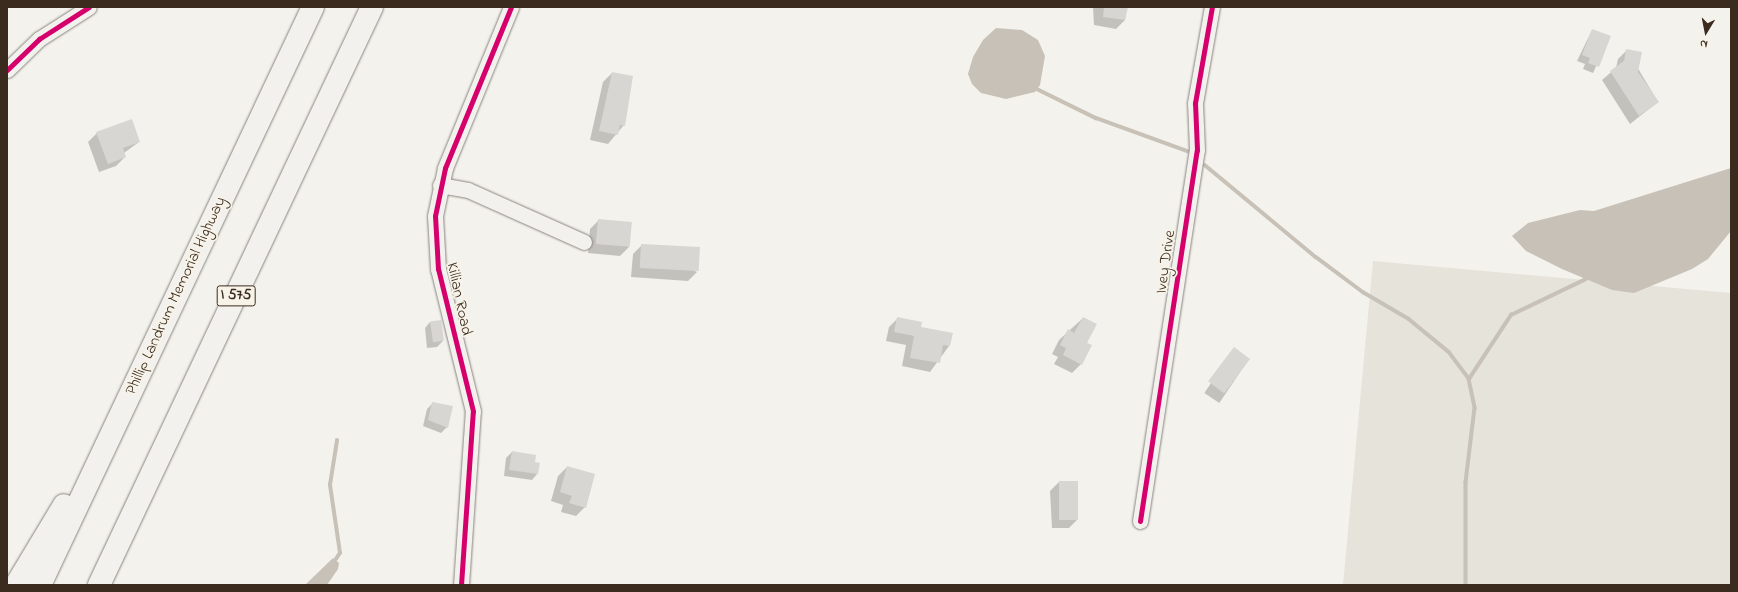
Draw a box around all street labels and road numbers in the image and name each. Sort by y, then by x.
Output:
street label: Phillip Landrum Memorial Highway [121,194,231,398]
street label: Ivey Drive [1152,229,1180,295]
street label: Killian Road [442,261,476,337]
road number: I 575 [216,283,256,309]

